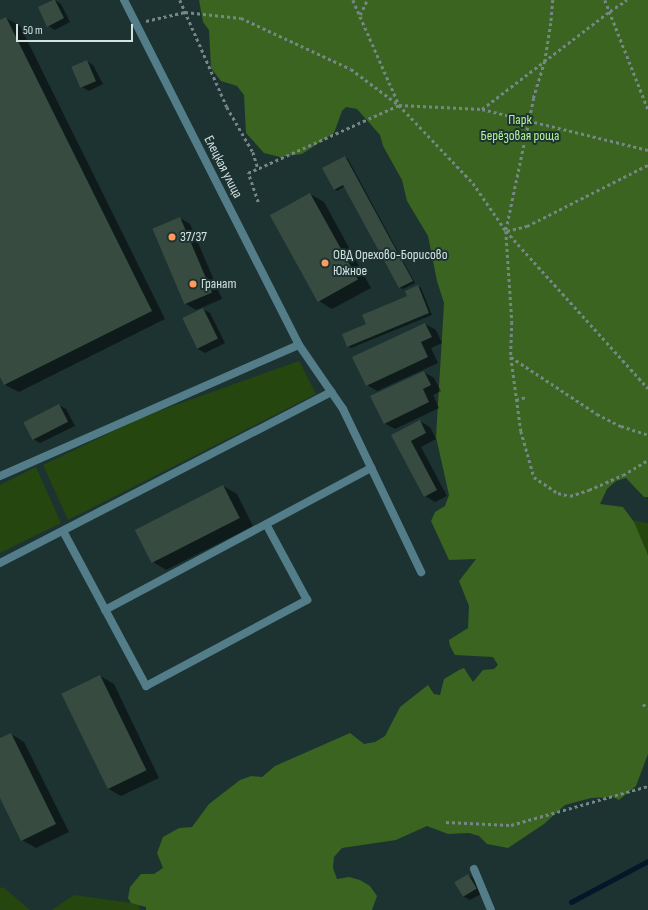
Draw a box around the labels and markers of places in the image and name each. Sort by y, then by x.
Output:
place label: 37/37 [180,229,207,245]
marker: 37/37 [167,232,177,242]
place label: ОВД Орехово-Борисово Южное [333,247,447,280]
marker: ОВД Орехово-Борисово Южное [320,258,330,268]
place label: Гранат [201,276,236,292]
marker: Гранат [188,279,198,289]

